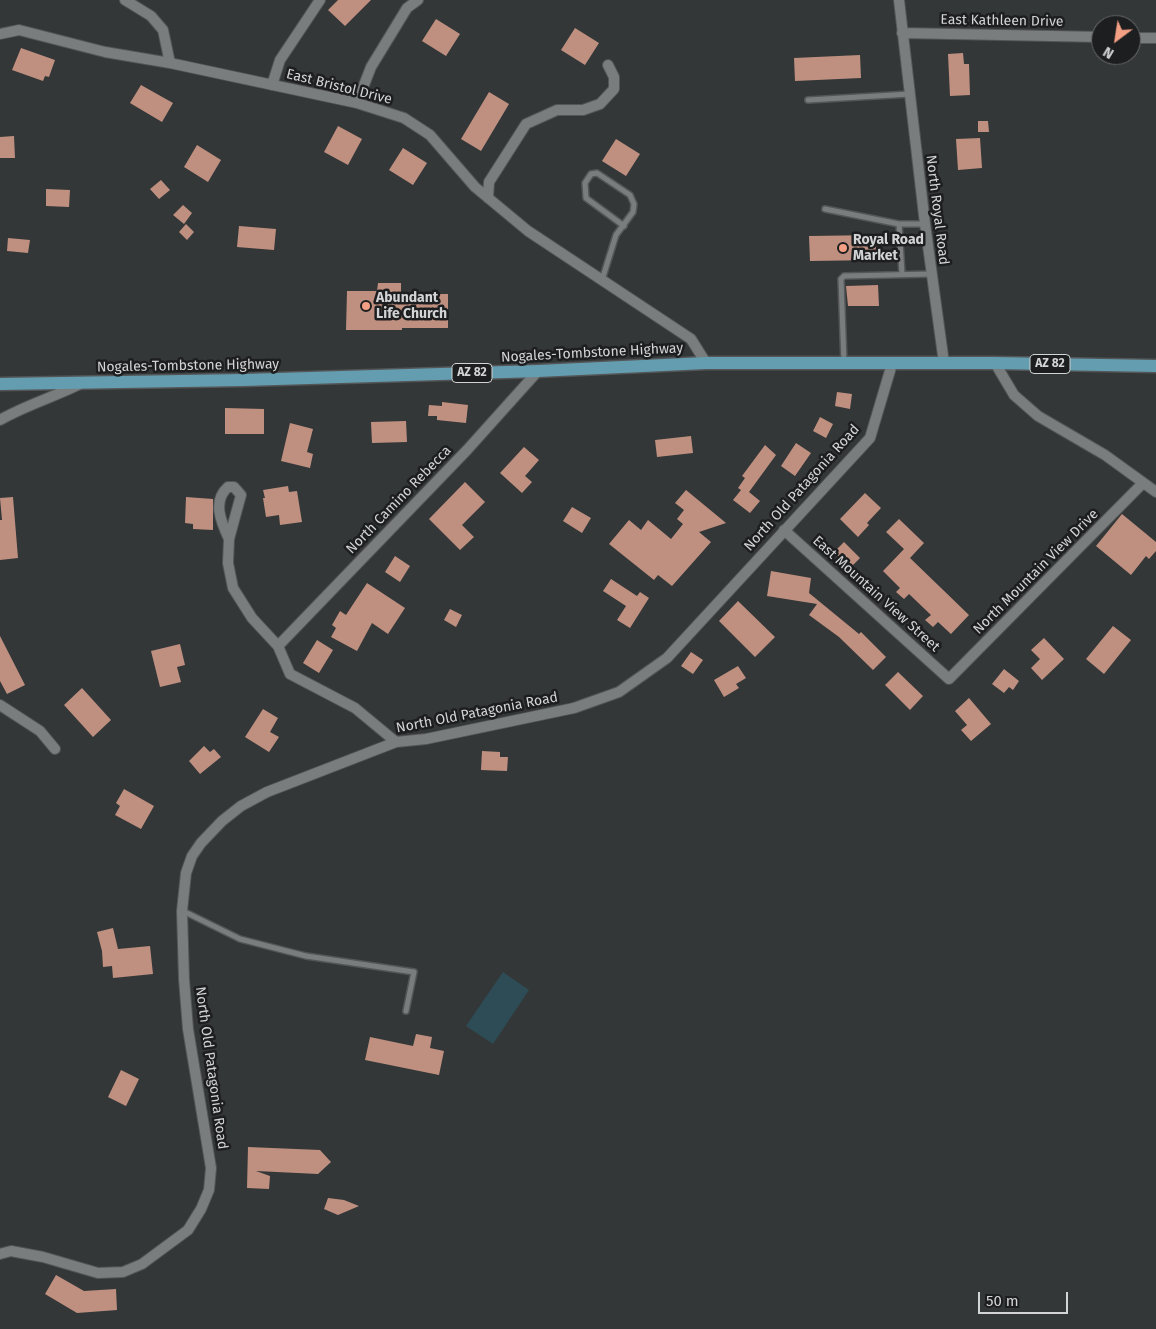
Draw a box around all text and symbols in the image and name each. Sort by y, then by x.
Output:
street label: East Kathleen Drive [940,12,1064,30]
north arrow [1091,15,1141,65]
text: N [1100,43,1117,62]
street label: East Bristol Drive [284,66,394,108]
street label: North Royal Road [922,154,952,266]
place label: Royal Road Market [853,232,924,264]
marker: Royal Road Market [837,242,849,254]
place label: Abundant Life Church [376,290,447,322]
marker: Abundant Life Church [360,300,372,312]
street label: Nogales-Tombstone Highway [500,340,684,366]
road number: AZ 82 [1030,354,1070,374]
street label: Nogales-Tombstone Highway [97,356,279,376]
road number: AZ 82 [452,363,492,382]
street label: North Old Patagonia Road [741,421,863,555]
street label: North Camino Rebecca [343,442,455,558]
street label: North Mountain View Drive [970,506,1102,638]
street label: East Mountain View Street [809,533,943,655]
street label: North Old Patagonia Road [395,689,559,737]
street label: North Old Patagonia Road [191,985,231,1151]
scale bar [981,1282,1071,1314]
text: 50 m [986,1292,1019,1310]

